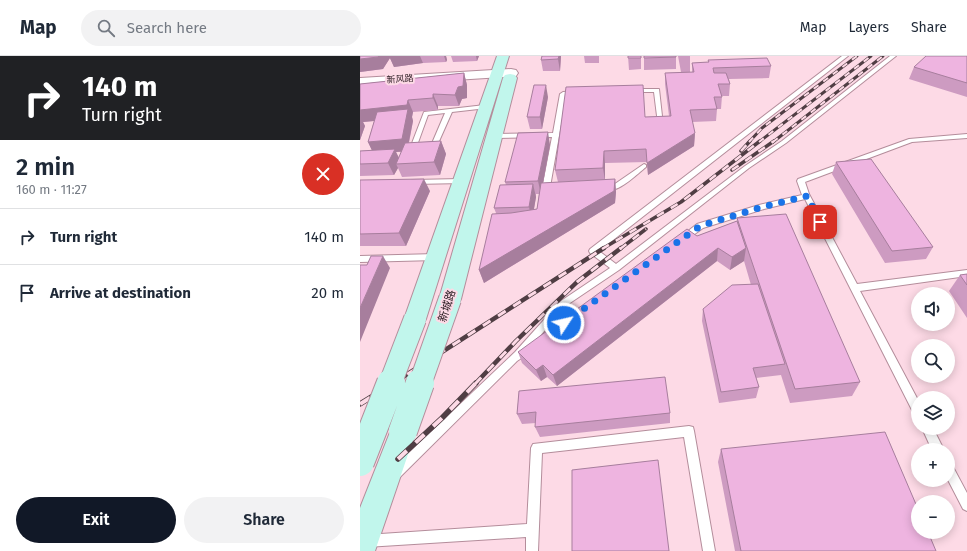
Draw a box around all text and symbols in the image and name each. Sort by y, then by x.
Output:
search box [81,10,361,46]
text: Map [20,16,57,39]
icon: search [95,17,117,39]
text: Search here [127,19,207,37]
text: Map [800,19,826,36]
text: Layers [848,19,889,36]
text: Share [911,19,947,36]
text: 140 m [82,70,158,103]
icon: right [16,72,68,124]
street label: 新风路 [386,73,414,85]
text: Turn right [82,104,162,126]
text: 2 min [16,153,75,181]
button: close [302,153,344,195]
text: 160 m · 11:27 [16,182,87,197]
pin [803,205,837,239]
icon: arrive [809,211,831,233]
icon: right [16,226,38,248]
text: Turn right [50,228,117,246]
text: 140 m [304,228,344,246]
icon: arrive [16,282,38,304]
text: Arrive at destination [50,284,191,302]
text: 20 m [311,284,344,302]
map controls [911,287,955,539]
button: sound [911,287,955,331]
street label: 新城路 [436,288,458,324]
position arrow [543,302,585,344]
button: search [911,339,955,383]
button: layers [911,391,955,435]
button: + [911,443,955,487]
button: − [911,495,955,539]
button: Exit [16,497,176,543]
button: Share [184,497,344,543]

